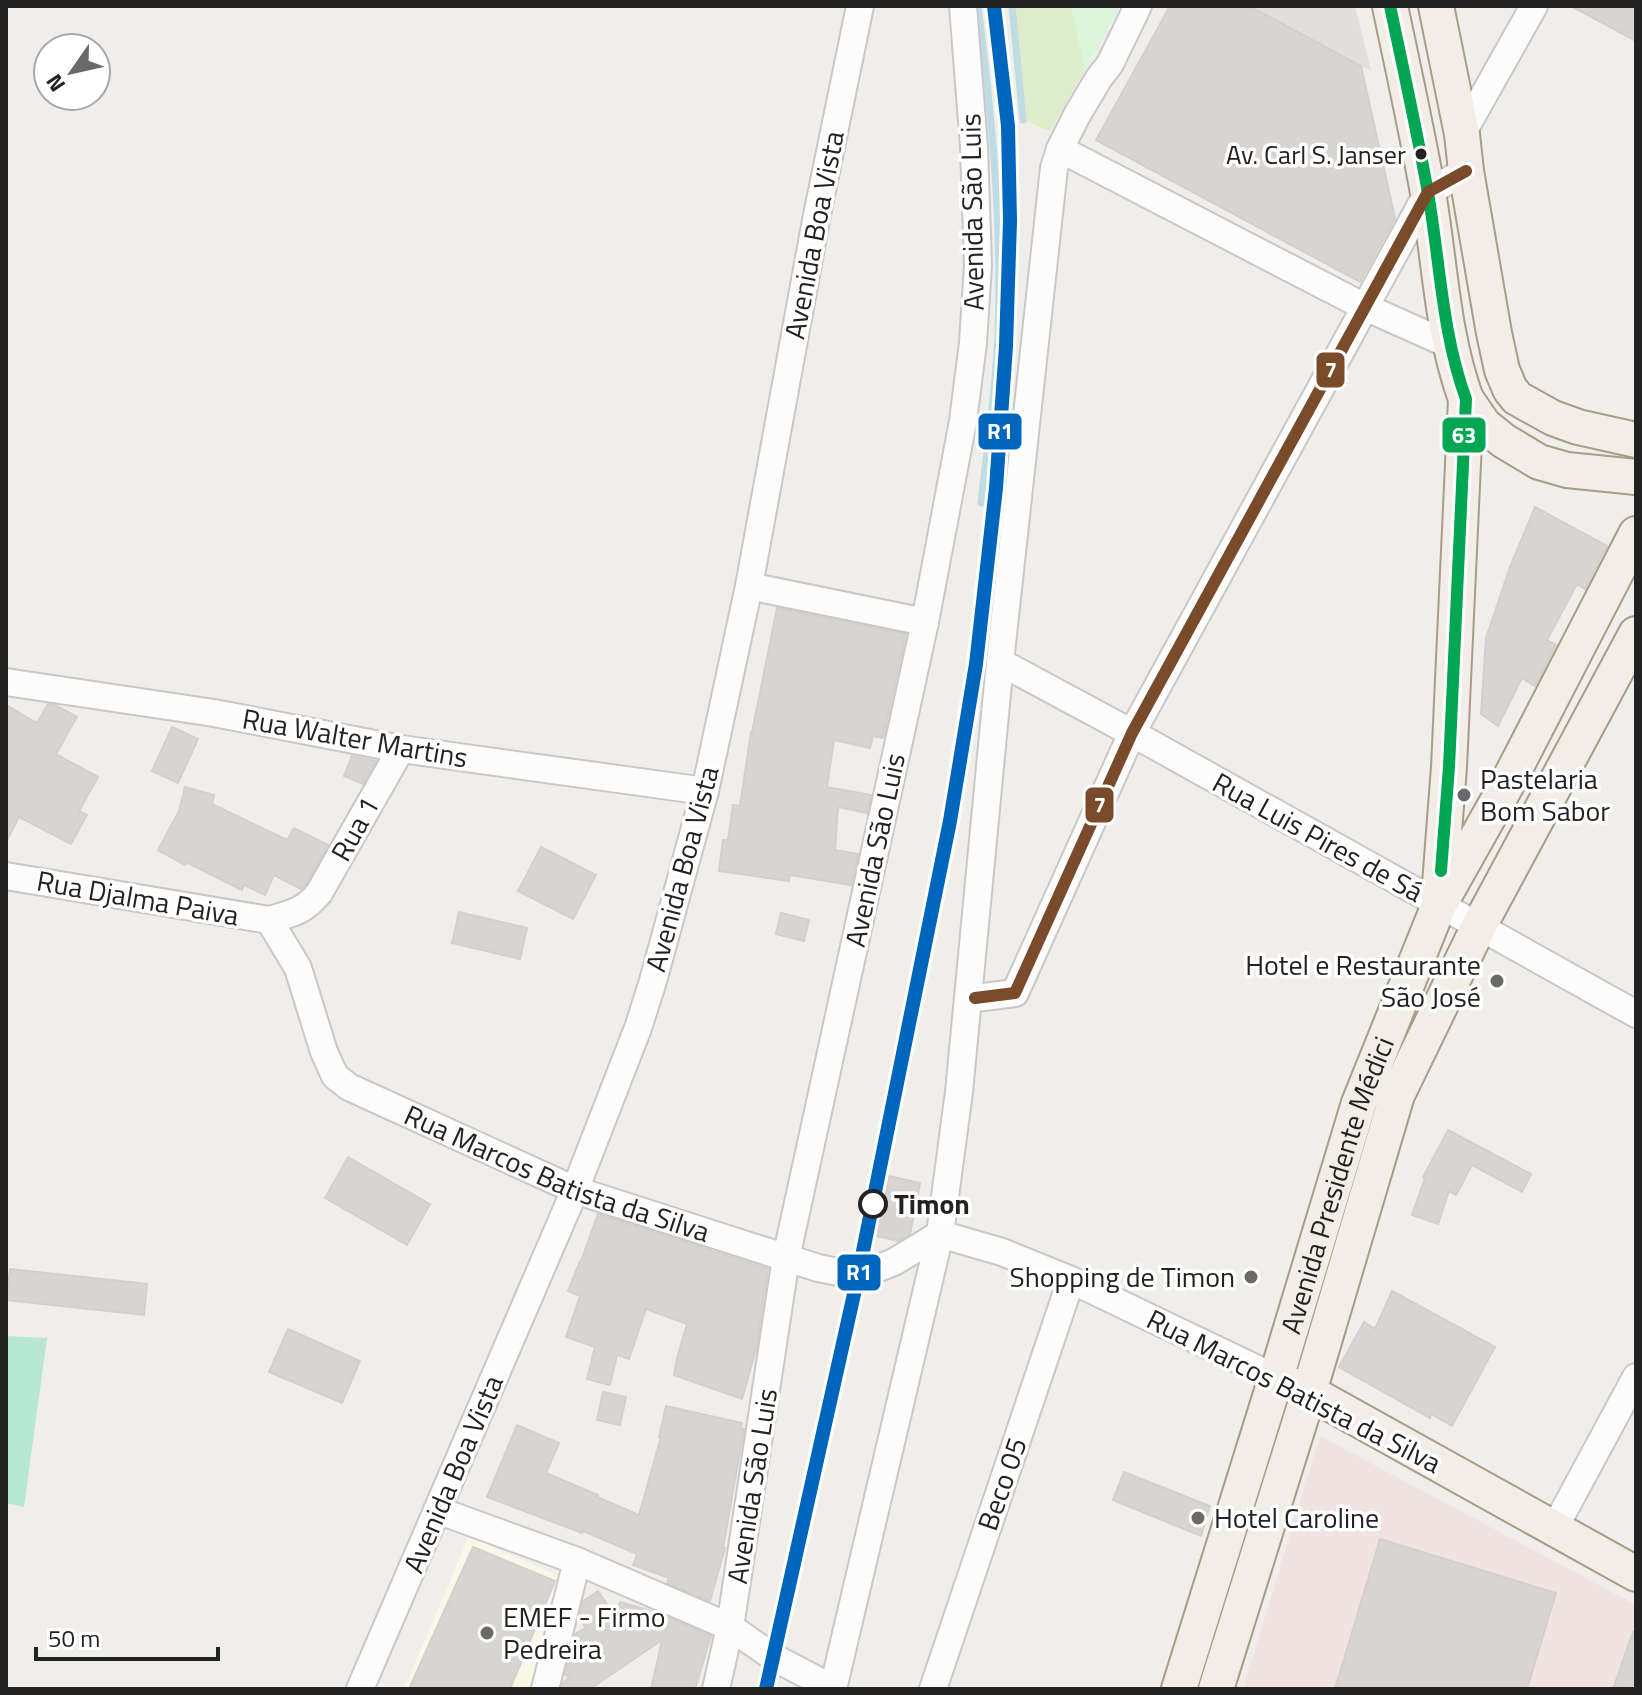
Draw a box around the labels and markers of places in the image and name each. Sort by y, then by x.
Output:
place label: Av. Carl S. Janser [1226,135,1406,174]
marker: Av. Carl S. Janser [1413,146,1429,162]
place label: Pastelaria Bom Sabor [1480,757,1610,832]
marker: Pastelaria Bom Sabor [1455,786,1473,804]
place label: Hotel e Restaurante São José [1245,943,1481,1018]
marker: Hotel e Restaurante São José [1488,972,1506,990]
place label: Timon [894,1182,970,1225]
marker: Timon [859,1190,887,1218]
place label: Shopping de Timon [1010,1255,1235,1298]
marker: Shopping de Timon [1242,1268,1260,1286]
place label: Hotel Caroline [1214,1496,1379,1539]
marker: Hotel Caroline [1189,1509,1207,1527]
place label: EMEF - Firmo Pedreira [503,1595,666,1670]
marker: EMEF - Firmo Pedreira [478,1624,496,1642]

